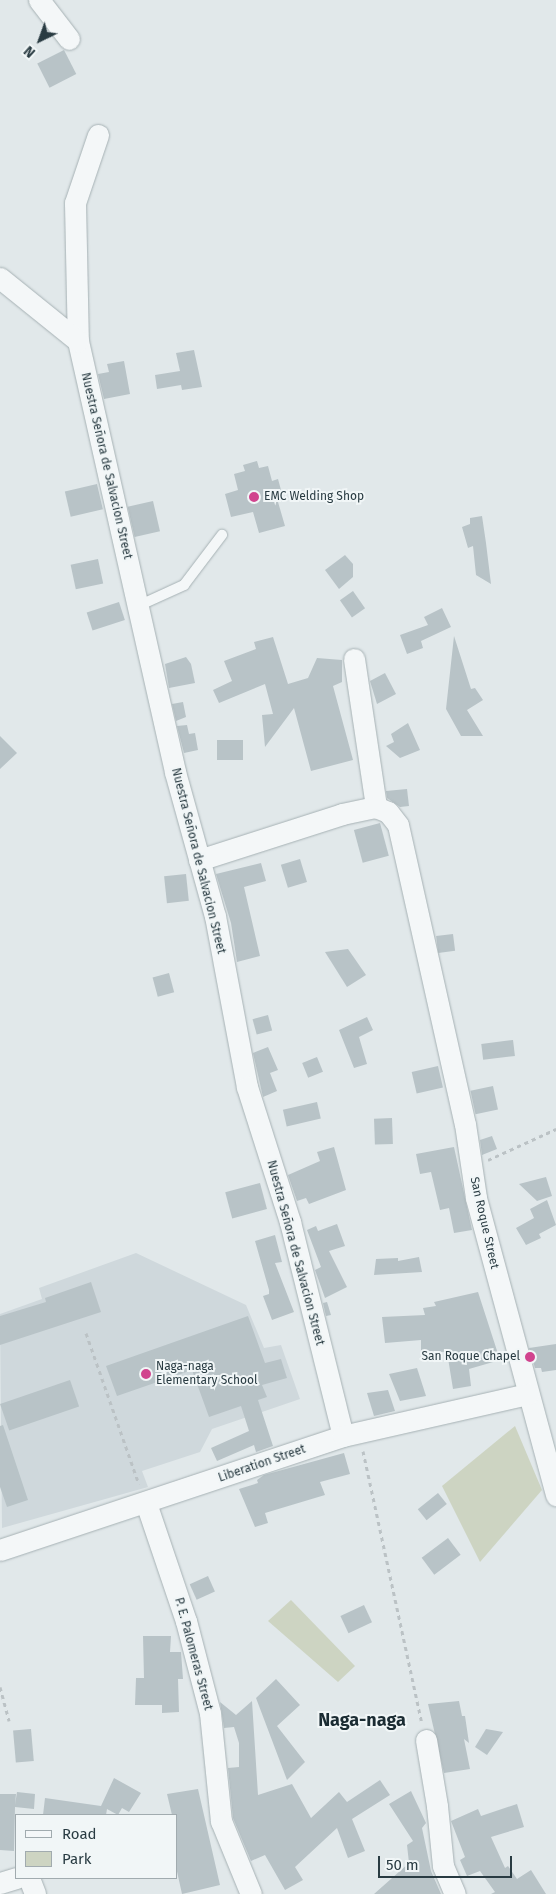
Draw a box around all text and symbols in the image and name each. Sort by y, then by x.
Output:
north arrow [15,15,65,65]
text: N [20,42,39,61]
street label: Nuestra Señora de Salvacion Street [78,371,134,561]
place label: EMC Welding Shop [264,490,364,504]
marker: EMC Welding Shop [248,491,260,503]
street label: Nuestra Señora de Salvacion Street [168,767,228,955]
street label: Nuestra Señora de Salvacion Street [263,1159,327,1347]
street label: San Roque Street [466,1176,502,1270]
place label: San Roque Chapel [421,1350,520,1364]
marker: San Roque Chapel [524,1351,536,1363]
place label: Naga-naga Elementary School [156,1360,258,1388]
marker: Naga-naga Elementary School [140,1368,152,1380]
street label: Liberation Street [217,1442,307,1486]
street label: P. E. Palomeras Street [171,1596,215,1712]
district label: Naga-naga [318,1709,406,1731]
legend [15,1814,178,1879]
text: Road [62,1825,97,1843]
scale bar [381,1846,515,1878]
text: Park [62,1850,92,1868]
text: 50 m [386,1856,419,1874]

